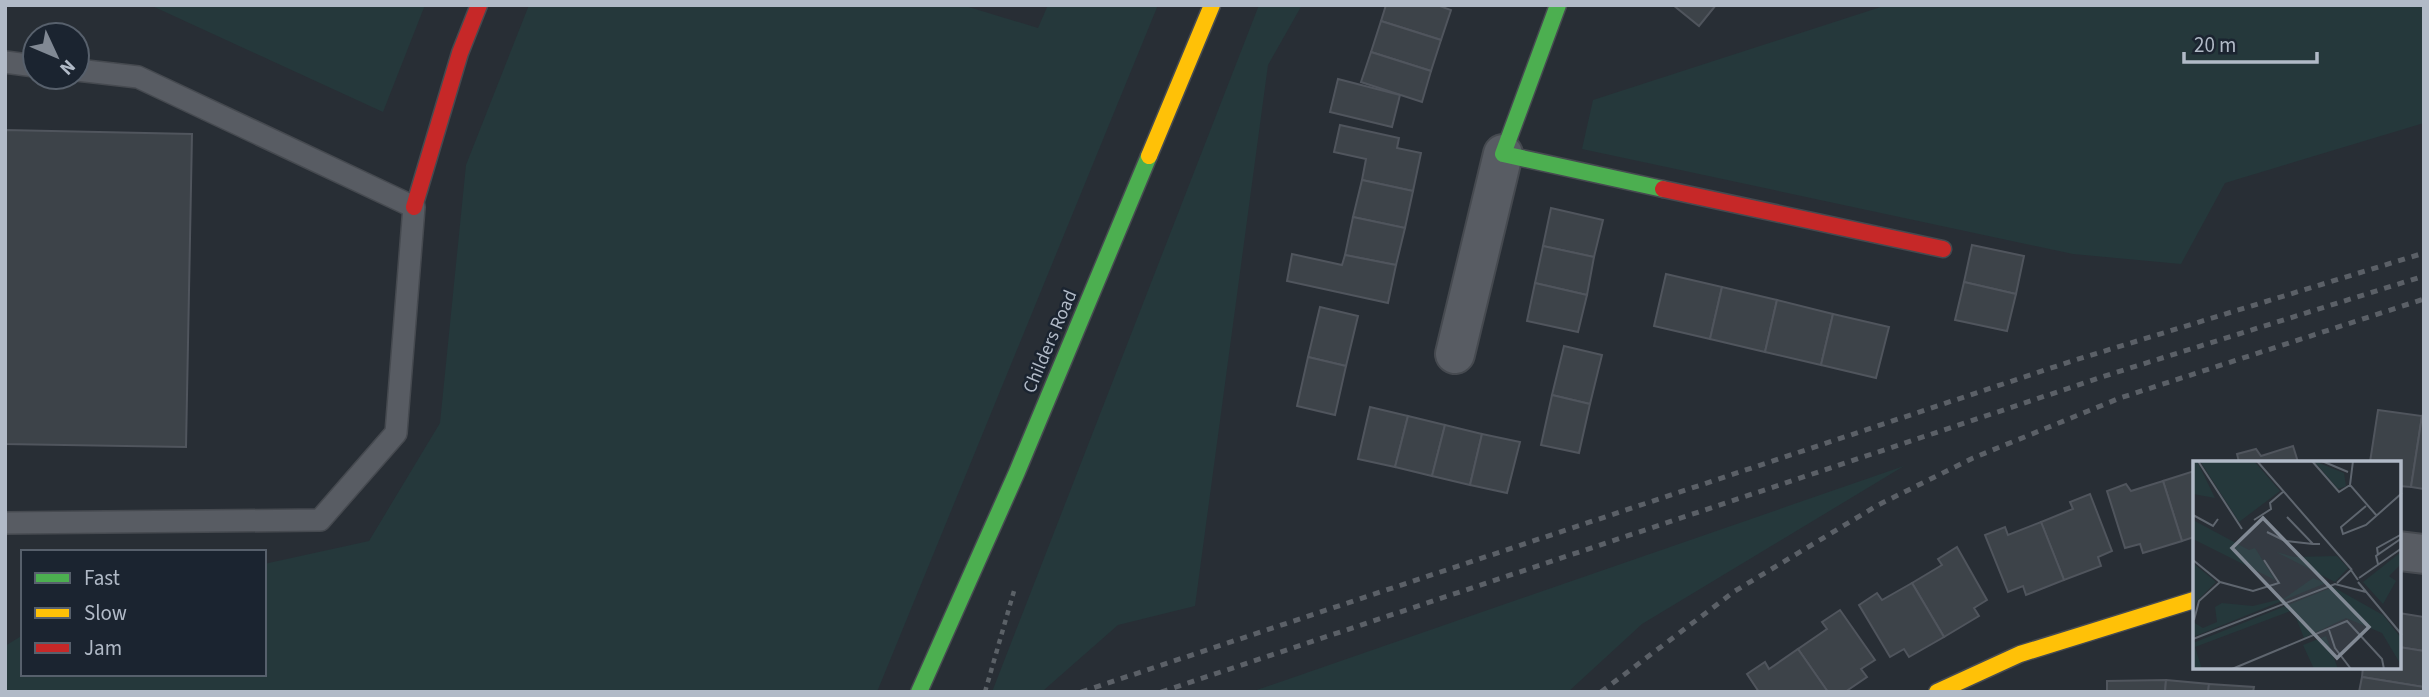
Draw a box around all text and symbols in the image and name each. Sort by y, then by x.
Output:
north arrow [21,21,91,91]
scale bar [2184,21,2317,65]
text: 20 m [2194,30,2236,60]
text: N [53,53,81,81]
street label: Childers Road [1017,286,1084,397]
inset map [2193,461,2401,669]
legend [21,550,266,676]
text: Fast [84,563,120,593]
text: Slow [84,598,127,628]
text: Jam [84,633,122,663]

